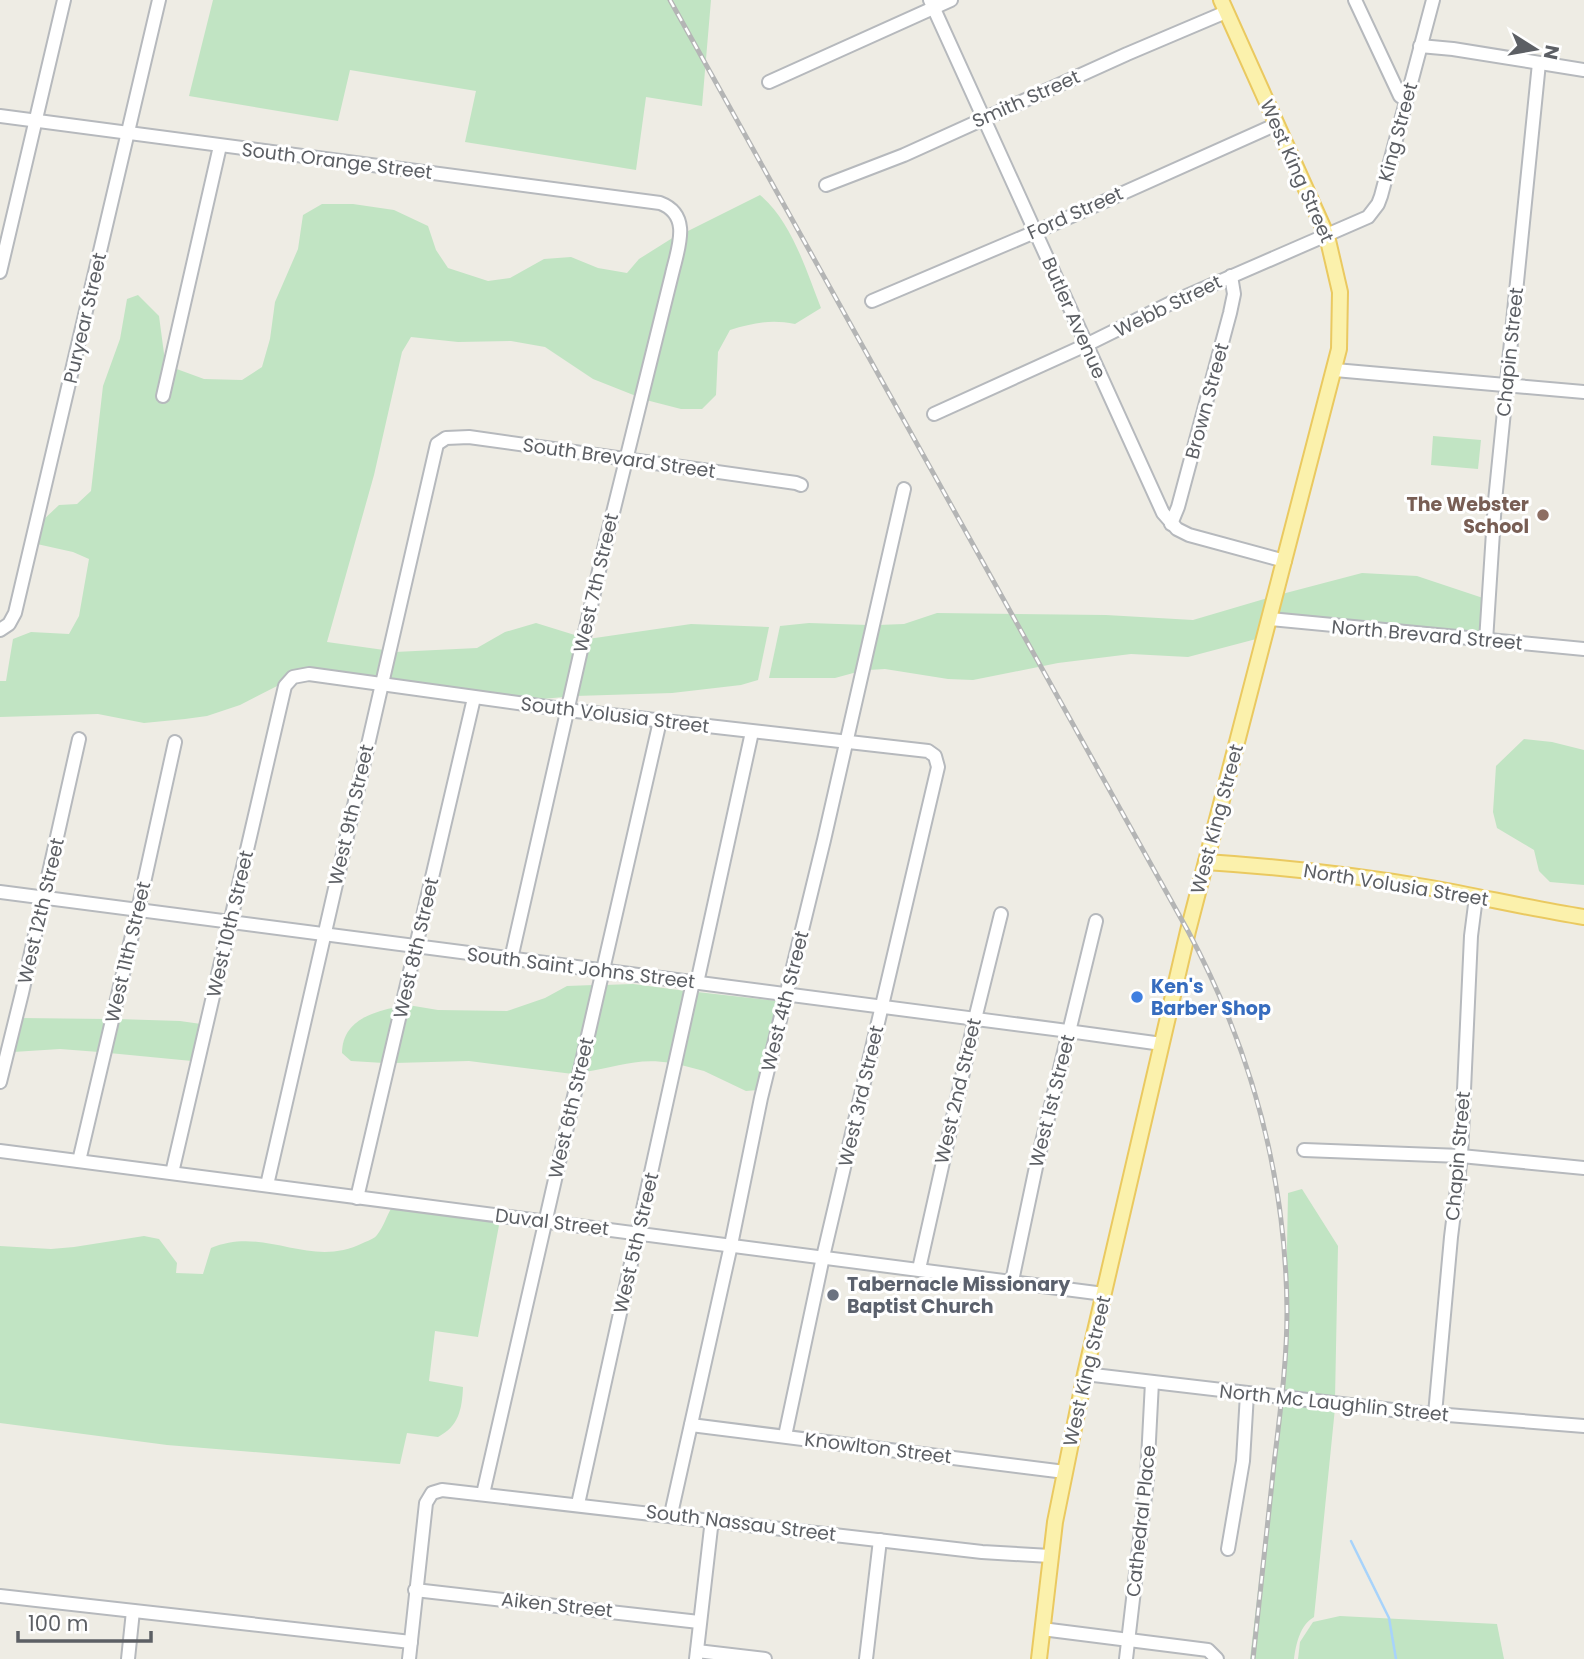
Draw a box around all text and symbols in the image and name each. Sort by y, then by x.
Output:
north arrow [1500,14,1570,84]
text: N [1537,43,1566,62]
street label: Smith Street [968,63,1084,135]
street label: King Street [1372,79,1424,185]
street label: West King Street [1253,95,1341,247]
street label: South Orange Street [240,136,434,186]
street label: Ford Street [1023,180,1127,246]
street label: Puryear Street [57,250,113,386]
street label: Butler Avenue [1035,253,1113,383]
street label: Webb Street [1110,268,1226,344]
street label: Chapin Street [1490,286,1530,418]
street label: Brown Street [1179,340,1236,462]
street label: South Brevard Street [521,431,717,485]
place label: The Webster School [1406,491,1529,540]
marker: The Webster School [1535,507,1551,523]
street label: West 7th Street [567,511,625,655]
street label: North Brevard Street [1330,613,1524,657]
street label: South Volusia Street [519,690,711,740]
street label: West King Street [1184,741,1250,897]
street label: West 9th Street [322,742,380,888]
street label: West 12th Street [11,835,71,987]
street label: West 10th Street [200,848,260,1000]
street label: North Volusia Street [1302,857,1490,913]
street label: West 8th Street [387,875,445,1021]
street label: West 11th Street [99,879,157,1025]
street label: West 4th Street [754,928,816,1074]
street label: South Saint Johns Street [465,941,697,995]
place label: Ken's Barber Shop [1151,973,1271,1022]
marker: Ken's Barber Shop [1129,989,1145,1005]
street label: West 2nd Street [928,1015,988,1167]
street label: West 3rd Street [832,1023,890,1169]
street label: West 1st Street [1022,1032,1082,1170]
street label: West 6th Street [542,1035,600,1181]
street label: Chapin Street [1439,1090,1477,1222]
street label: West 5th Street [607,1170,665,1316]
street label: Duval Street [494,1202,611,1242]
place label: Tabernacle Missionary Baptist Church [847,1271,1071,1320]
marker: Tabernacle Missionary Baptist Church [825,1287,841,1303]
street label: West King Street [1057,1293,1117,1449]
street label: North Mc Laughlin Street [1218,1378,1450,1428]
street label: Knowlton Street [803,1426,953,1470]
street label: Cathedral Place [1120,1444,1162,1598]
street label: South Nassau Street [644,1498,838,1548]
street label: Aiken Street [500,1586,614,1624]
scale bar [18,1600,150,1644]
text: 100 m [28,1609,88,1638]

